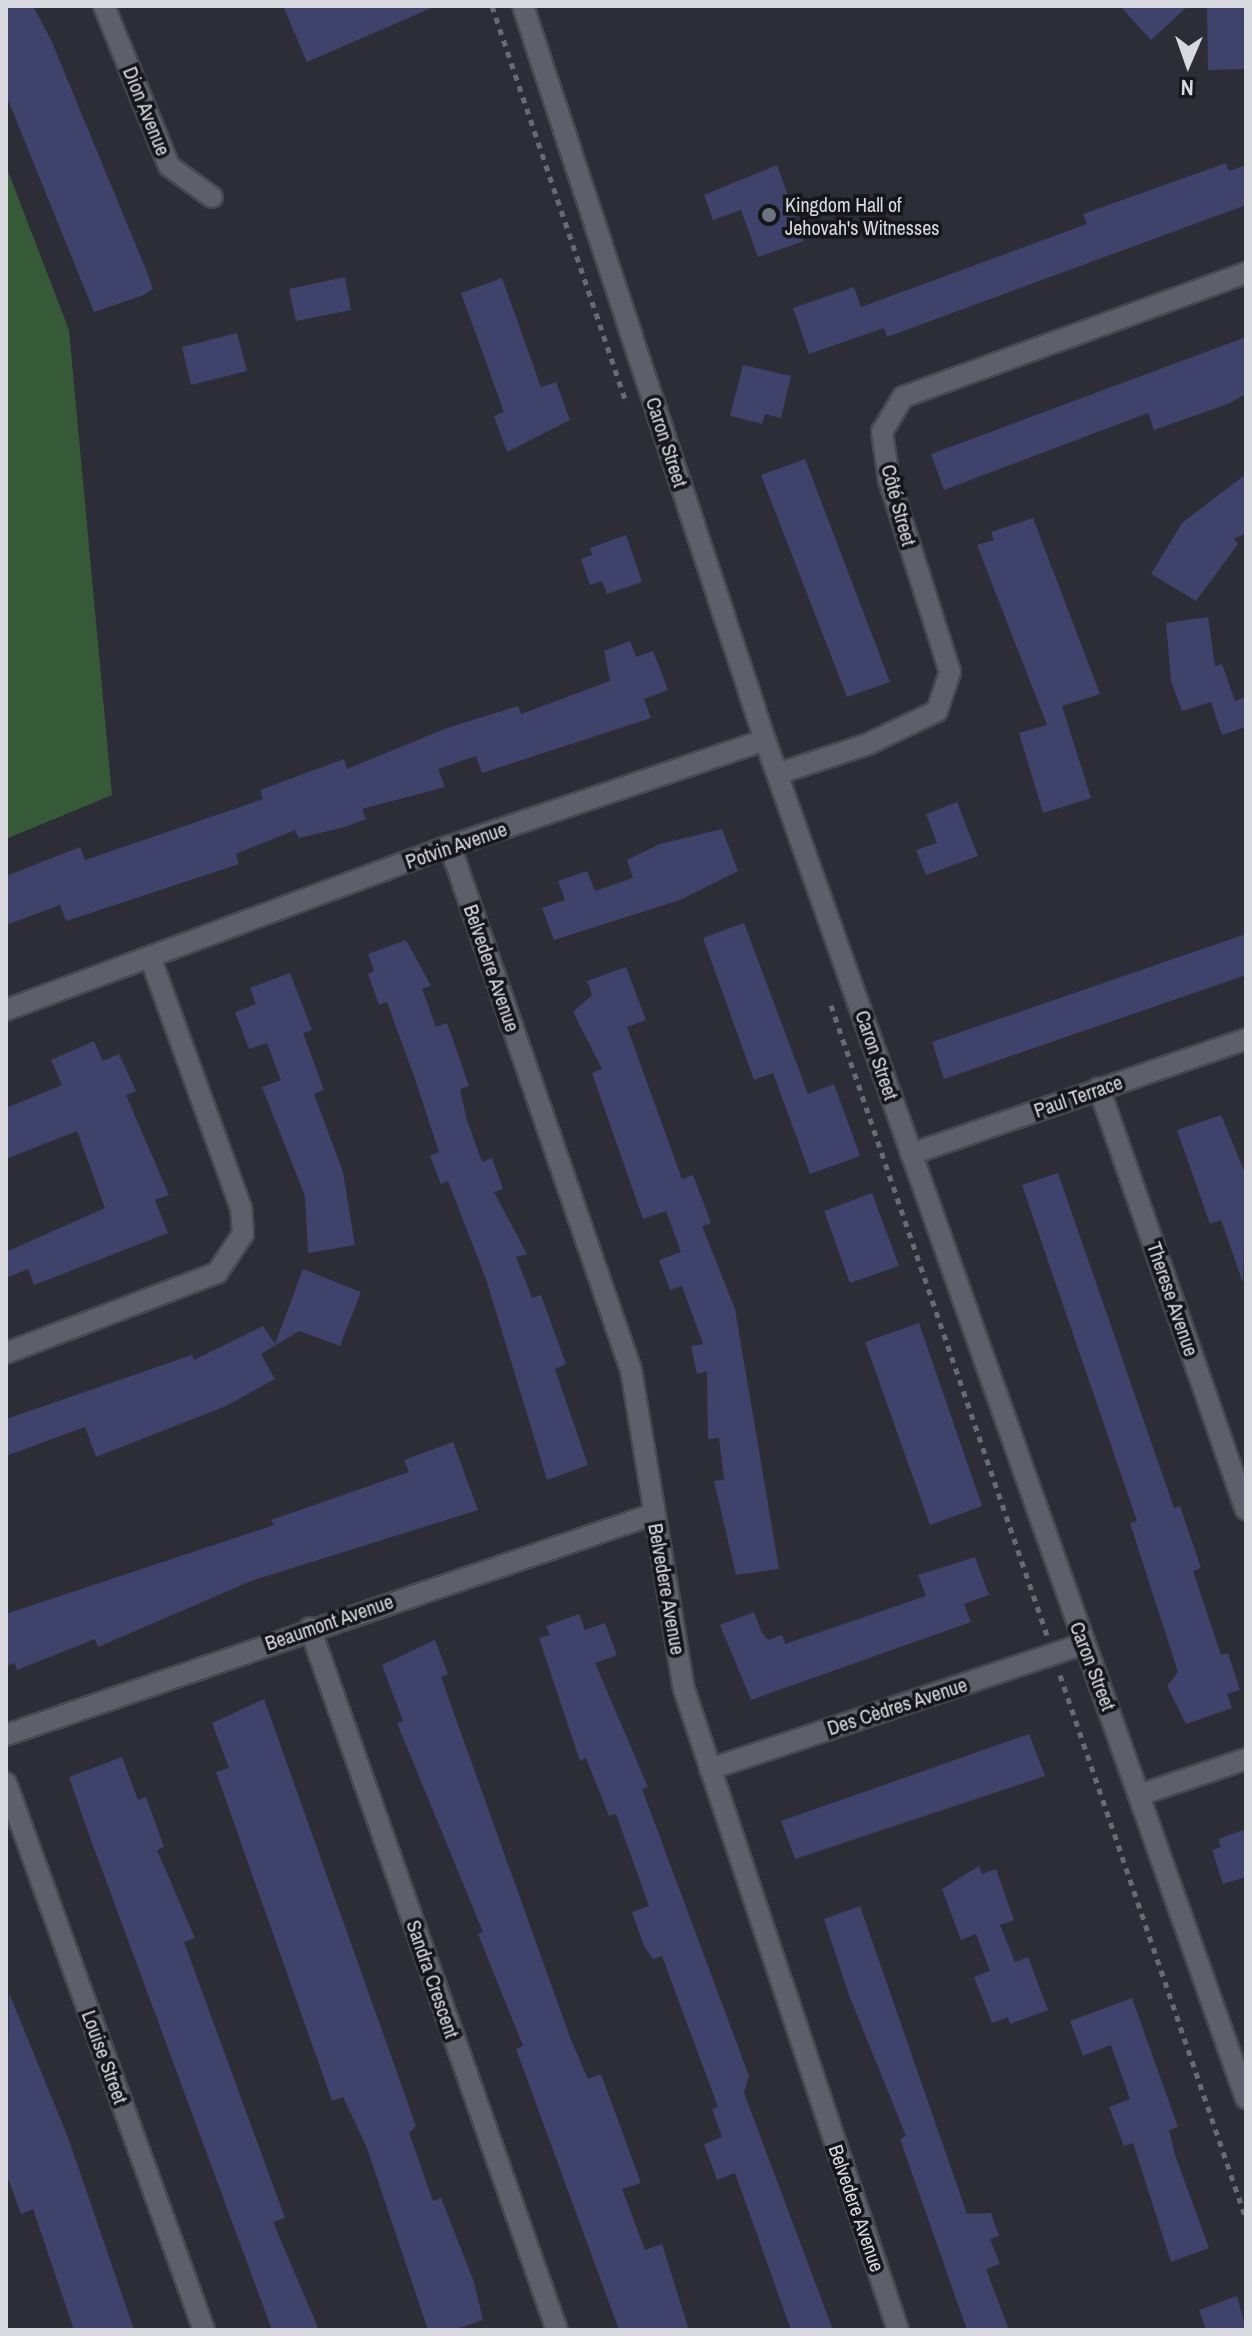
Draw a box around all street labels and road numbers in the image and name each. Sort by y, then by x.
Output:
street label: Dion Avenue [118,63,176,159]
street label: Caron Street [641,394,693,490]
street label: Côté Street [877,462,921,548]
street label: Potvin Avenue [402,816,510,874]
street label: Belvedere Avenue [459,901,525,1035]
street label: Caron Street [851,1007,903,1103]
street label: Paul Terrace [1031,1070,1125,1122]
street label: Therese Avenue [1142,1238,1204,1360]
street label: Belvedere Avenue [644,1521,690,1657]
street label: Beaumont Avenue [261,1589,397,1655]
street label: Caron Street [1065,1618,1121,1714]
street label: Des Cèdres Avenue [824,1672,970,1740]
street label: Sandra Crescent [402,1917,464,2041]
street label: Louise Street [77,2007,133,2107]
street label: Belvedere Avenue [824,2141,890,2275]

